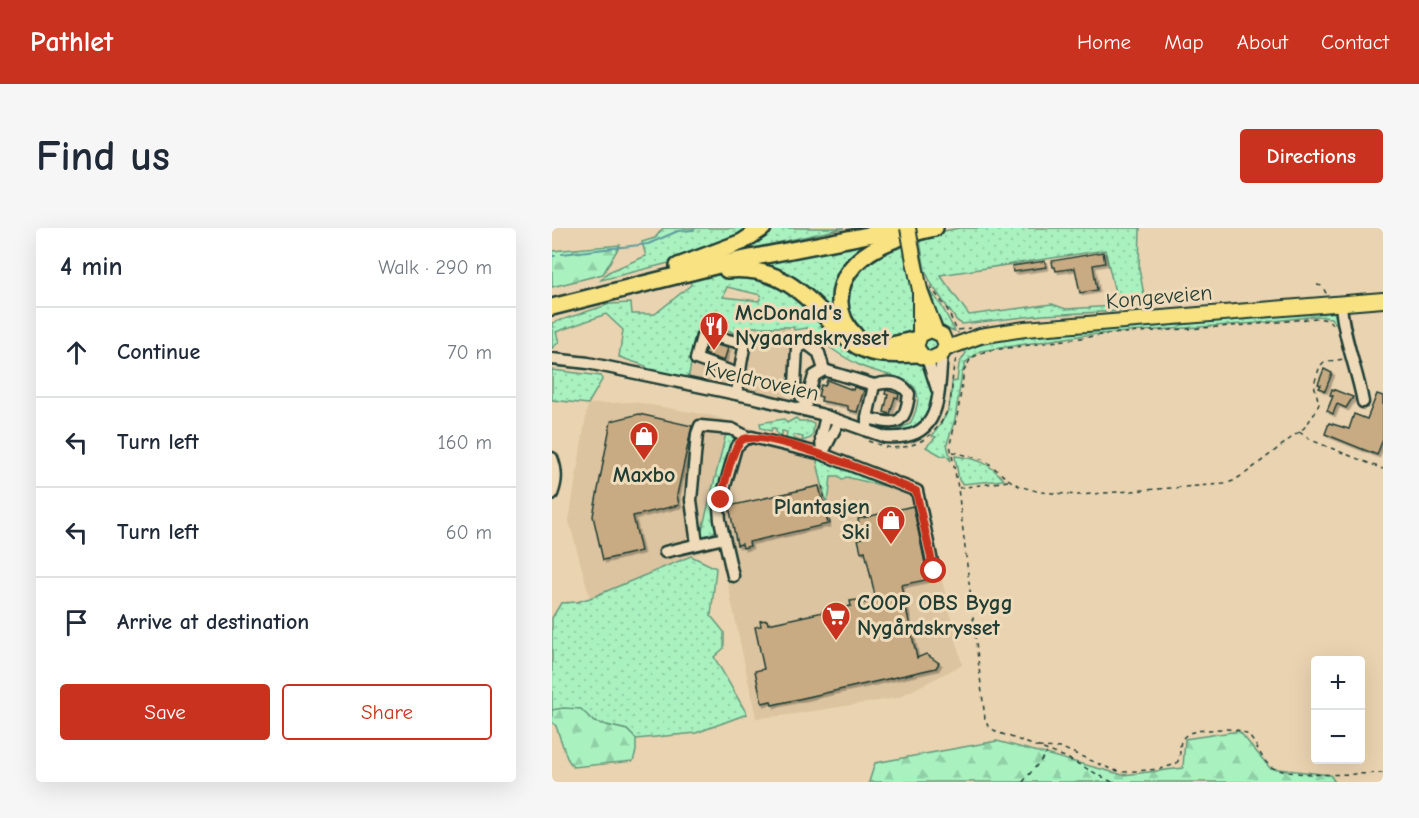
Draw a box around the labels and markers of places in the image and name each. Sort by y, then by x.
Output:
place label: McDonald's Nygaardskrysset [735,300,890,351]
restaurant icon: McDonald's Nygaardskrysset [698,310,730,352]
shop icon: Maxbo [628,420,660,462]
place label: Maxbo [613,462,675,488]
place label: Plantasjen Ski [774,494,870,545]
shop icon: Plantasjen Ski [875,504,907,546]
place label: COOP OBS Bygg Nygårdskrysset [857,590,1013,641]
supermarket icon: COOP OBS Bygg Nygårdskrysset [820,600,852,642]

